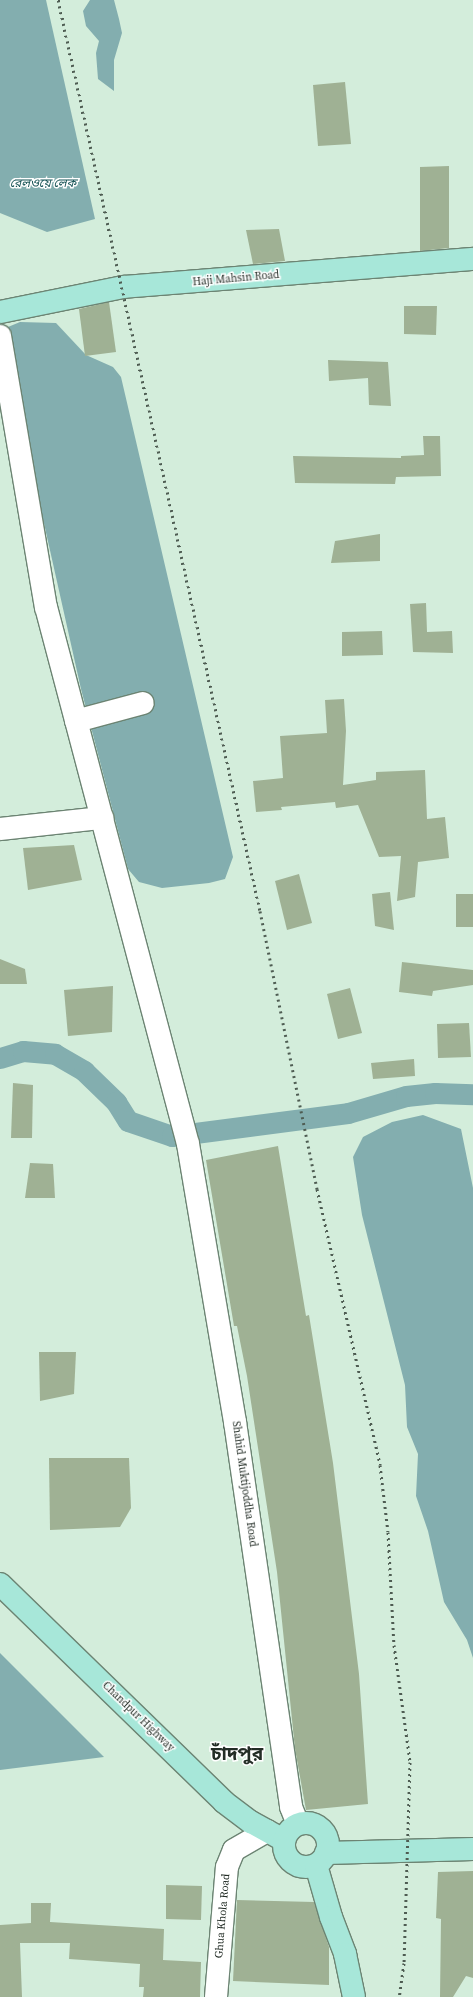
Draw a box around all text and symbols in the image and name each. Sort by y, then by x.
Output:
water label: রেলওয়ে লেক [10,177,76,191]
street label: Haji Mahsin Road [192,269,280,289]
street label: Shahid Muktijoddha Road [229,1420,259,1548]
street label: Chandpur Highway [99,1679,177,1755]
district label: চাঁদপুর [211,1743,263,1765]
street label: Ghua Khola Road [213,1873,233,1959]

